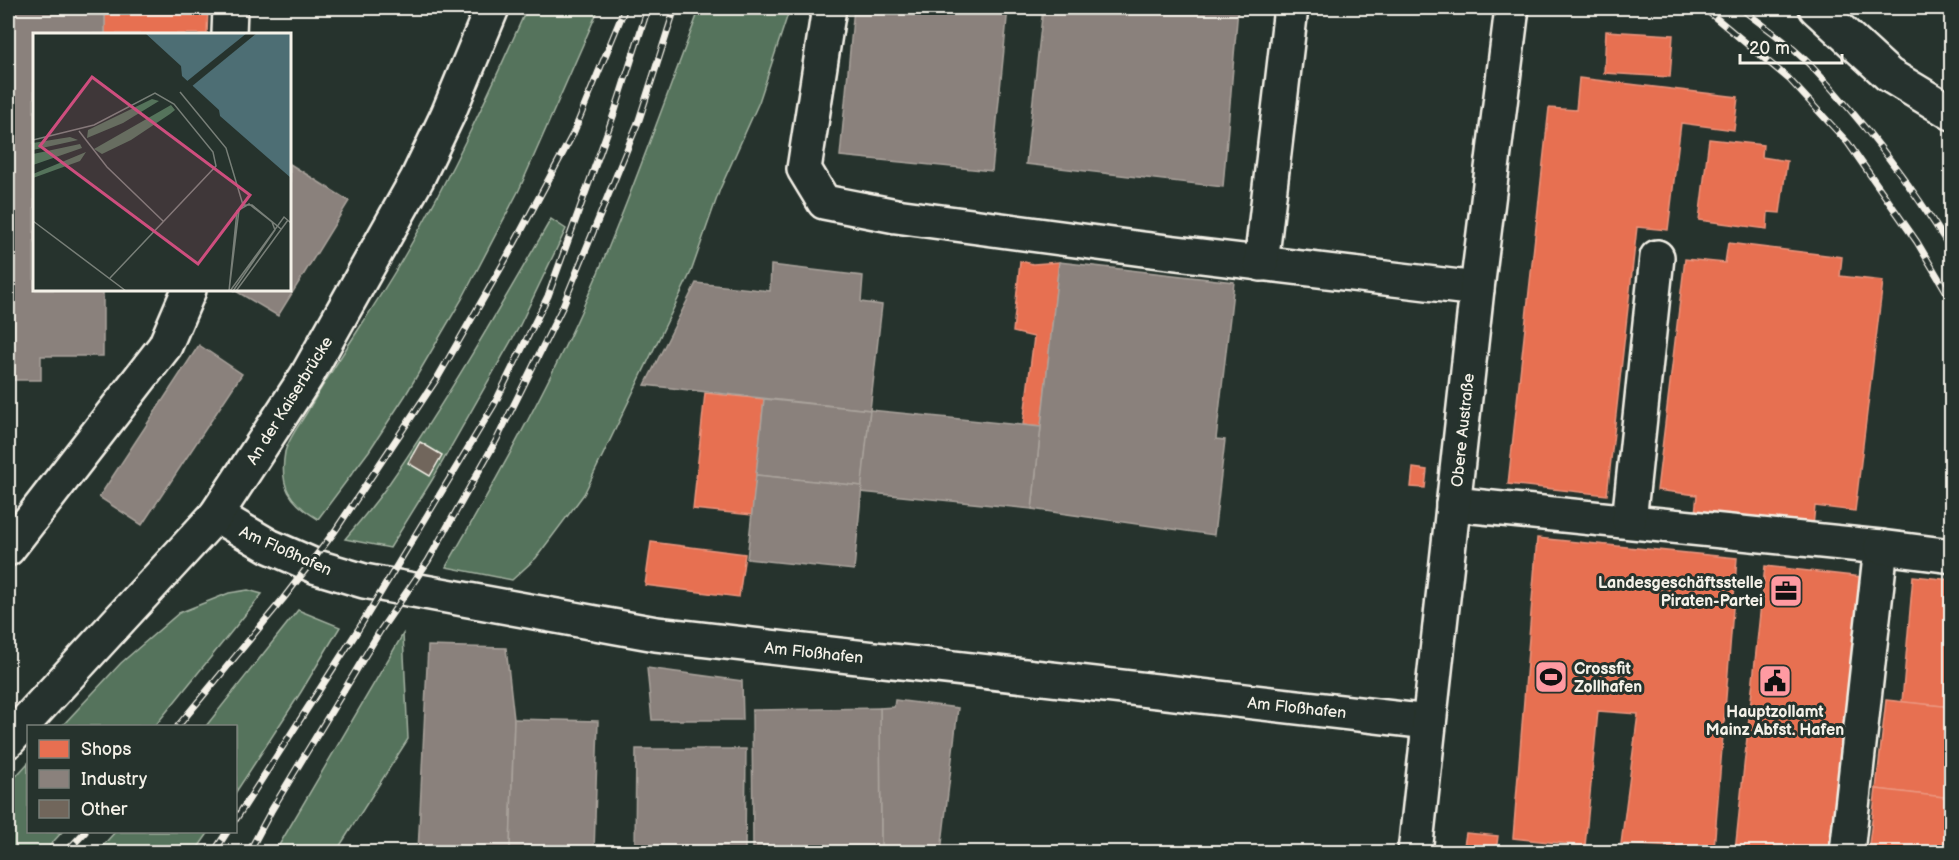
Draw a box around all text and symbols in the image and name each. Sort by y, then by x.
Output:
scale bar [1740,27,1842,65]
inset map [33,33,291,291]
text: 20 m [1749,38,1790,59]
street label: An der Kaiserbrücke [243,333,338,468]
street label: Obere Austraße [1448,372,1479,488]
street label: Am Floßhafen [236,523,335,580]
office icon: Landesgeschäftsstelle Piraten-Partei [1768,573,1804,609]
place label: Landesgeschäftsstelle Piraten-Partei [1598,574,1763,611]
street label: Am Floßhafen [764,639,864,668]
sports icon: Crossfit Zollhafen [1533,659,1569,695]
place label: Crossfit Zollhafen [1574,660,1642,697]
public building icon: Hauptzollamt Mainz Abfst. Hafen [1757,663,1793,699]
street label: Am Floßhafen [1247,694,1347,723]
place label: Hauptzollamt Mainz Abfst. Hafen [1706,703,1844,740]
legend [27,725,237,833]
text: Shops [81,739,132,760]
text: Industry [81,769,148,790]
text: Other [81,799,128,820]

